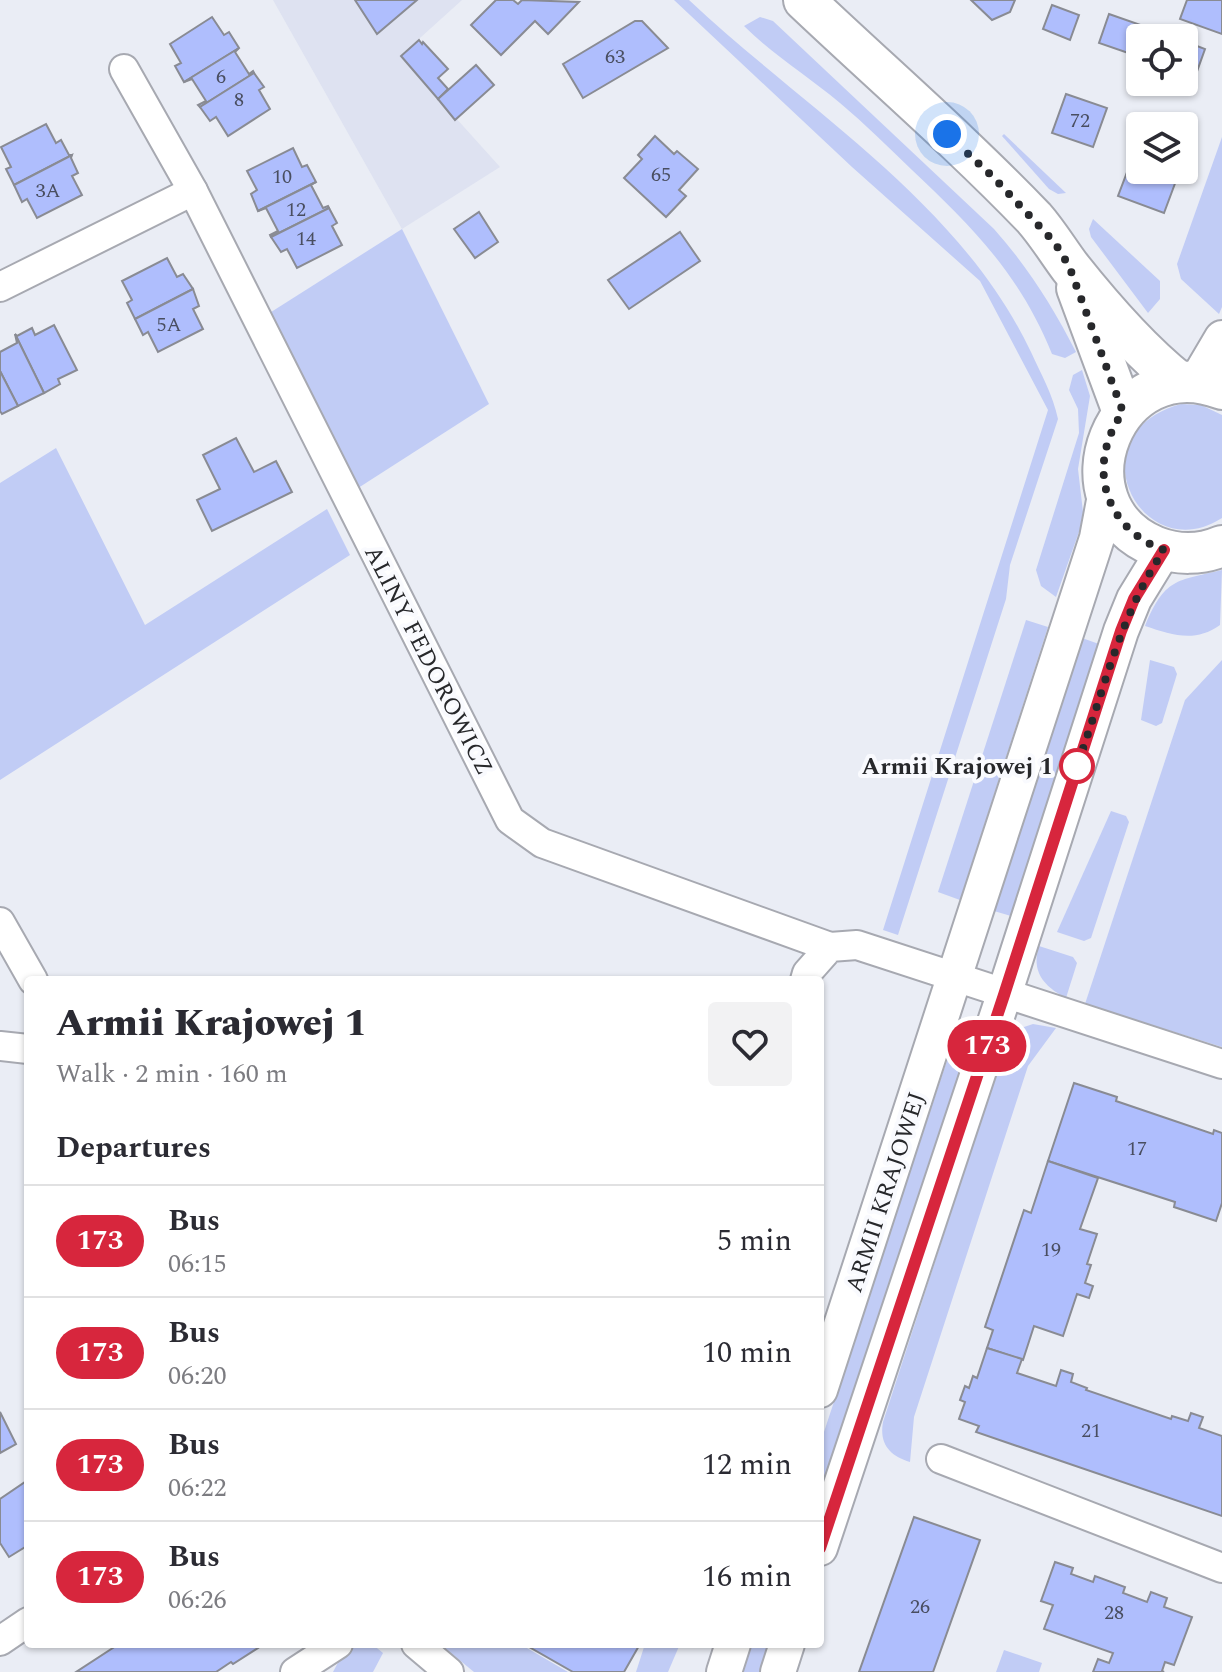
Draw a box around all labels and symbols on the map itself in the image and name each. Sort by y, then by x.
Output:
house number: 63 [605,42,625,72]
house number: 6 [216,62,226,92]
house number: 8 [234,85,244,115]
house number: 72 [1070,106,1090,136]
your location [927,114,967,154]
house number: 65 [651,160,671,190]
house number: 10 [272,162,292,192]
house number: 3A [36,176,61,206]
house number: 12 [286,195,306,225]
house number: 14 [296,224,316,254]
house number: 5A [157,310,182,340]
street label: ALINY FEDOROWICZ [354,539,502,782]
place label: Armii Krajowej 1 [862,749,1053,785]
marker: Armii Krajowej 1 [1060,749,1094,783]
line badge: 173 [941,1020,1033,1072]
street label: ARMII KRAJOWEJ [836,1087,935,1298]
house number: 17 [1127,1134,1147,1164]
house number: 19 [1041,1235,1061,1265]
house number: 21 [1081,1416,1101,1446]
house number: 26 [910,1592,930,1622]
house number: 28 [1104,1598,1124,1628]

